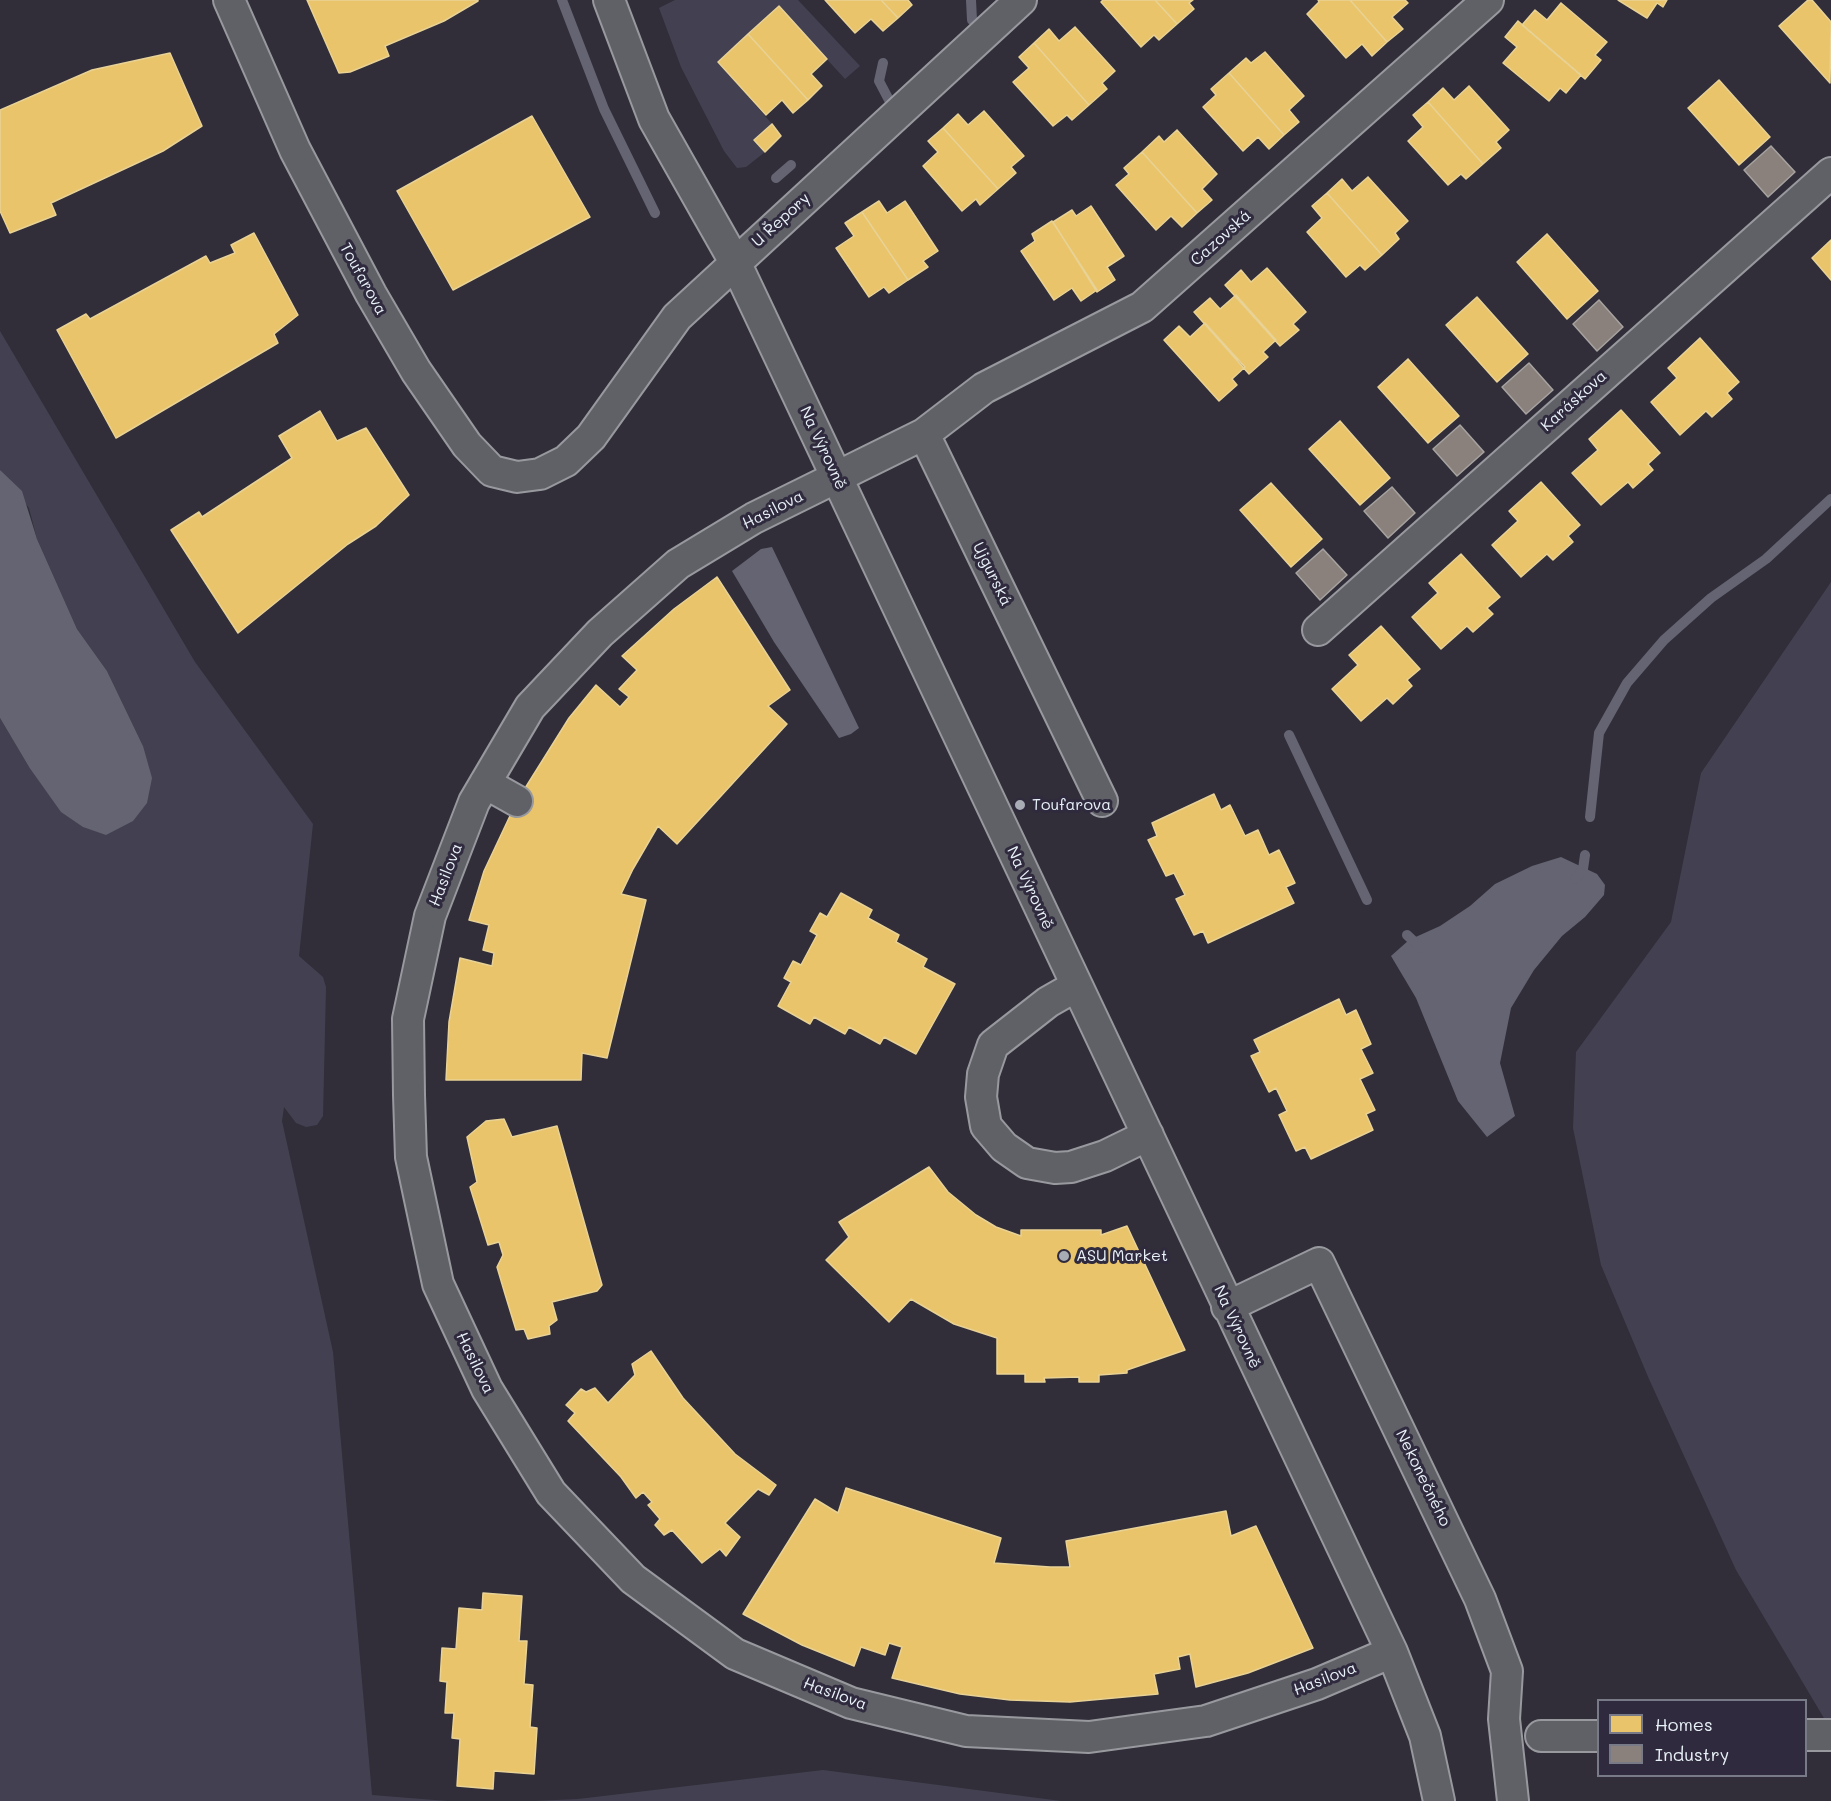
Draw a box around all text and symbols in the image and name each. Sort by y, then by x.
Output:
street label: U Řepory [748,189,814,251]
street label: Cazovská [1187,206,1255,270]
street label: Toufarova [335,240,391,318]
street label: Karáskova [1537,366,1611,436]
street label: Na Výrovně [795,403,851,493]
street label: Hasilova [739,486,807,534]
street label: Ujgurská [968,539,1016,609]
place label: Toufarova [1032,795,1111,815]
marker: Toufarova [1013,798,1027,812]
street label: Hasilova [425,841,467,909]
street label: Na Výrovně [1002,843,1058,933]
place label: ASU Market [1076,1246,1168,1266]
marker: ASU Market [1057,1249,1071,1263]
street label: Na Výrovně [1209,1282,1265,1372]
street label: Hasilova [452,1329,498,1397]
street label: Nekonečného [1391,1427,1455,1529]
street label: Hasilova [1291,1658,1359,1700]
street label: Hasilova [801,1674,869,1714]
legend [1597,1699,1807,1777]
text: Homes [1655,1712,1713,1736]
text: Industry [1655,1742,1729,1766]

